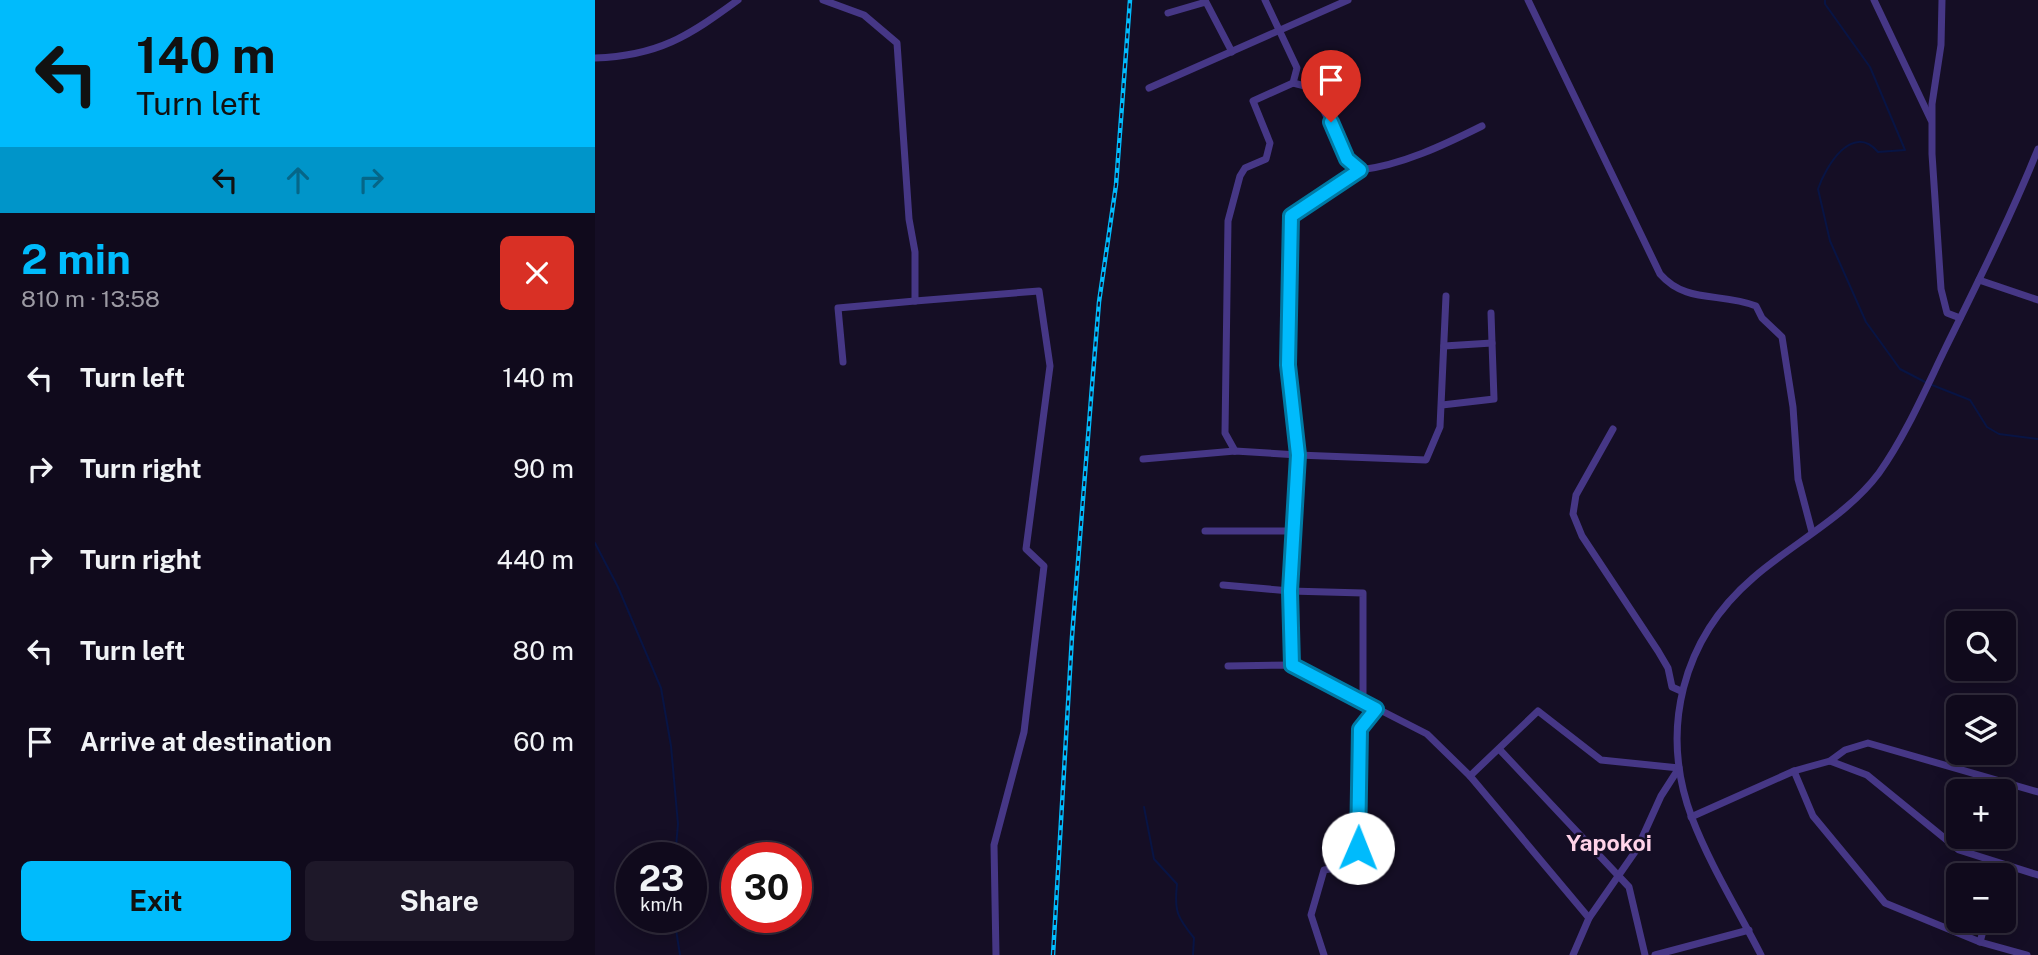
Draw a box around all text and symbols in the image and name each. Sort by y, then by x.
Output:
text: 140 m [136,26,276,84]
icon: left [21,28,112,119]
pin [1301,50,1361,122]
icon: arrive [1312,61,1350,99]
text: Turn left [136,85,261,122]
icon: left [206,161,244,199]
icon: ahead [279,161,317,199]
icon: right [352,161,390,199]
text: 2 min [21,234,131,283]
button: close [500,236,574,310]
text: 810 m · 13:58 [21,285,160,312]
icon: left [21,359,59,397]
text: Turn left [80,362,185,393]
text: 140 m [502,362,574,393]
icon: right [21,450,59,488]
text: Turn right [80,453,202,484]
text: 90 m [513,453,574,484]
icon: right [21,541,59,579]
text: Turn right [80,544,202,575]
text: 440 m [497,544,574,575]
map controls [1946,611,2016,933]
button: search [1946,611,2016,681]
icon: left [21,632,59,670]
text: Turn left [80,635,185,666]
text: 80 m [513,635,574,666]
button: layers [1946,695,2016,765]
icon: arrive [21,723,59,761]
text: Arrive at destination [80,726,332,757]
text: 60 m [513,726,574,757]
button: + [1946,779,2016,849]
position arrow [1321,811,1395,885]
district label: Yapokoi [1566,829,1652,856]
speed limit sign: 30 [721,842,812,933]
text: 23 [639,858,684,899]
button: Exit [21,861,291,941]
button: Share [305,861,574,941]
button: − [1946,863,2016,933]
text: km/h [640,894,683,915]

